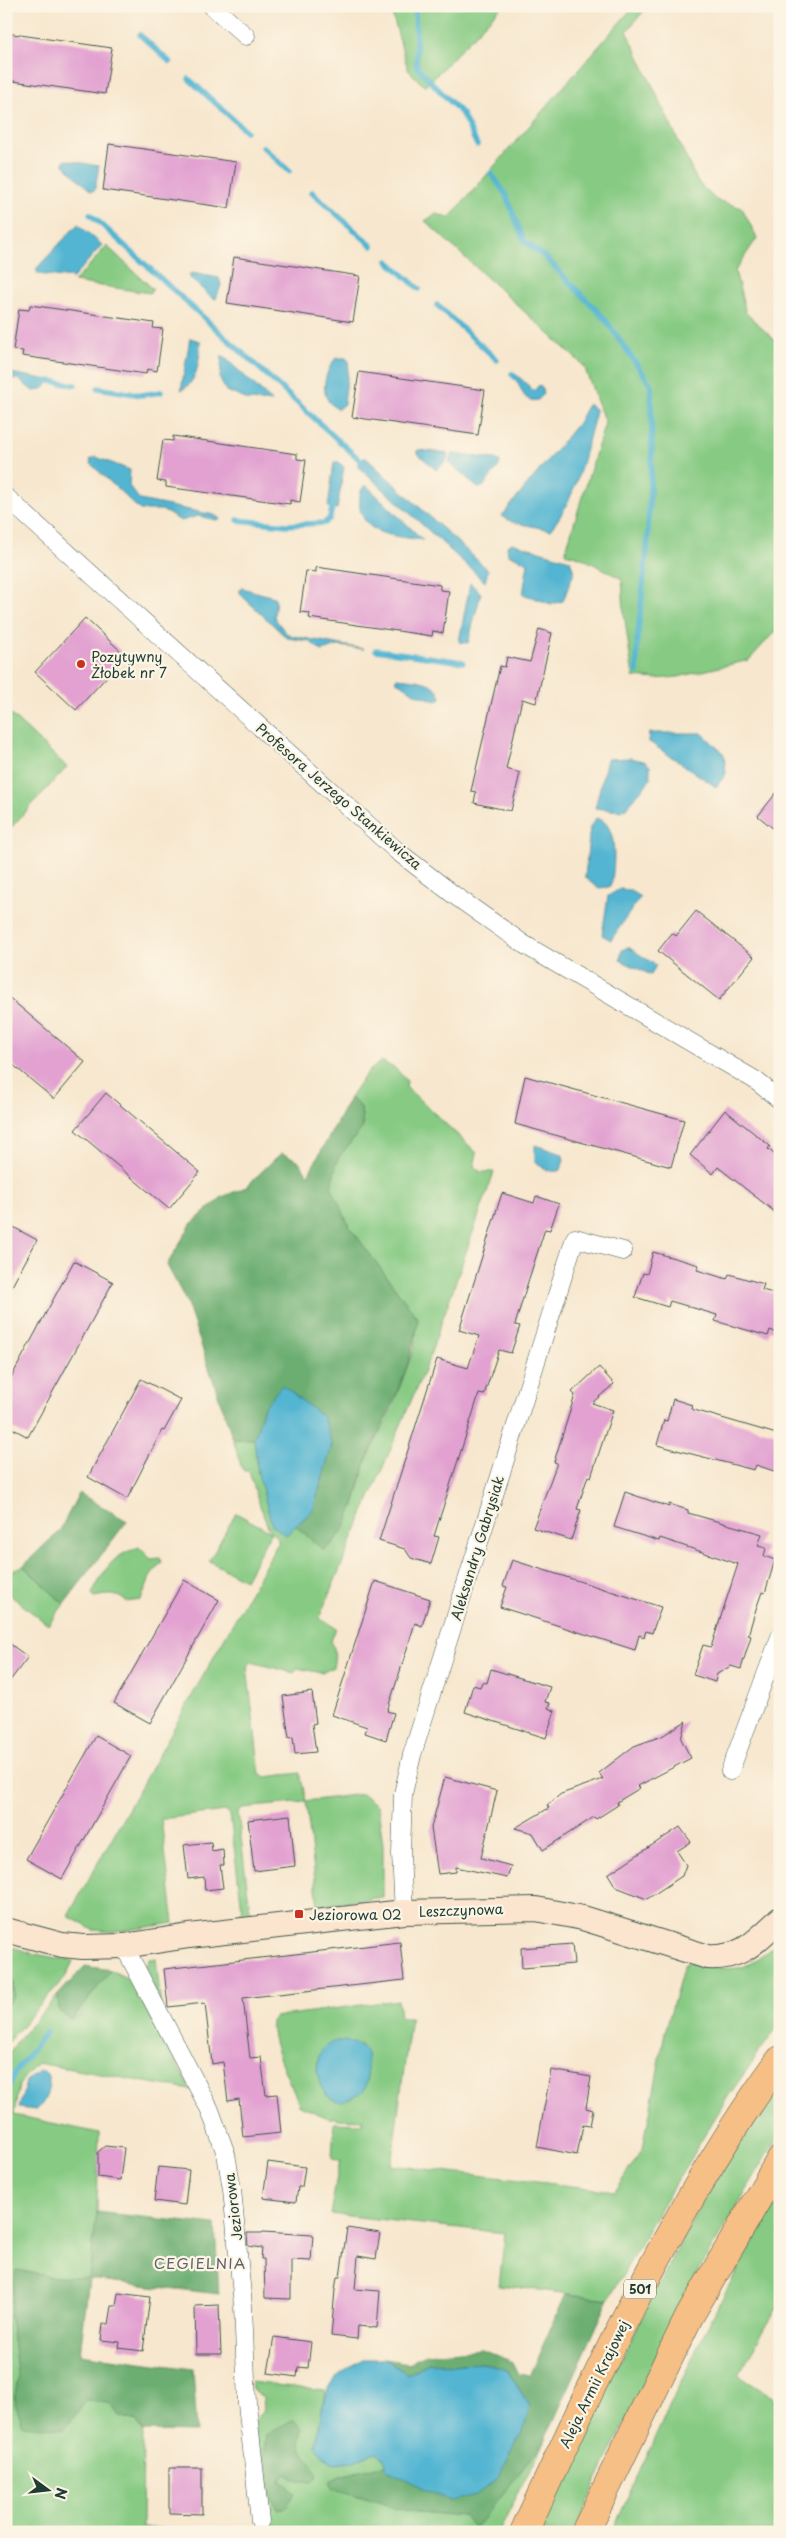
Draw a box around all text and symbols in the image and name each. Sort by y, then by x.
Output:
place label: Pozytywny Żłobek nr 7 [91,646,167,683]
marker: Pozytywny Żłobek nr 7 [75,658,87,670]
street label: Profesora Jerzego Stankiewicza [251,718,427,874]
street label: Aleksandry Gabrysiak [445,1473,509,1623]
street label: Leszczynowa [418,1898,504,1922]
place label: Jeziorowa 02 [309,1904,402,1925]
marker: Jeziorowa 02 [293,1908,305,1920]
street label: Jeziorowa [218,2172,248,2242]
district label: CEGIELNIA [154,2251,246,2274]
road number: 501 [624,2280,656,2298]
street label: Aleja Armii Krajowej [554,2316,634,2451]
north arrow [22,2466,72,2516]
text: N [49,2485,73,2502]

